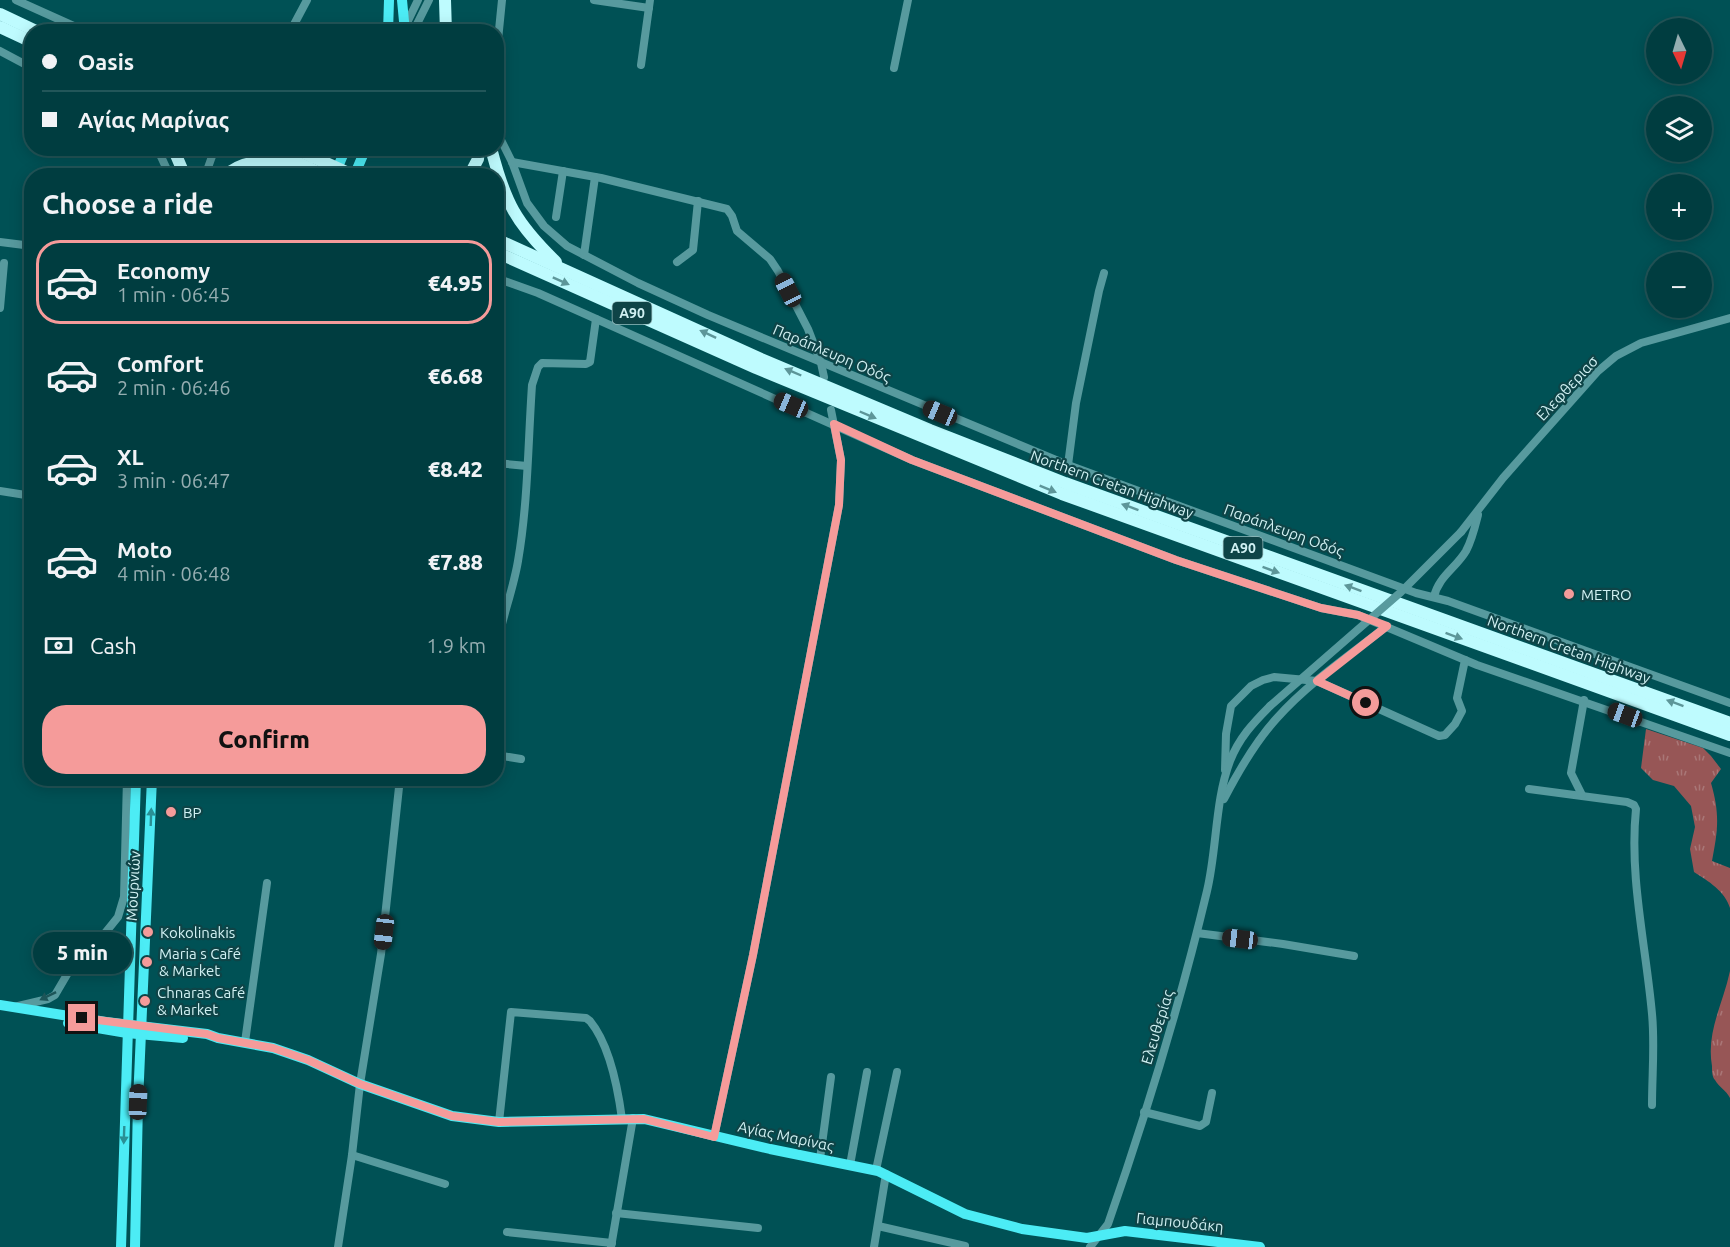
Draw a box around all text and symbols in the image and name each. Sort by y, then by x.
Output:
north arrow [1646,18,1712,84]
map controls [1646,18,1712,318]
text: Oasis [78,49,134,74]
button: layers [1646,96,1712,162]
text: Αγίας Μαρίνας [78,107,229,132]
button: + [1646,174,1712,240]
text: Choose a ride [42,189,214,219]
button: − [1646,252,1712,318]
icon: car [45,255,99,309]
text: Economy [117,258,210,283]
text: €4.95 [428,270,483,295]
car [772,270,804,310]
one-way arrow [553,276,570,285]
text: 1 min · 06:45 [117,283,231,306]
road number: Α90 [612,302,652,324]
street label: Παράπλευρη Οδός [771,321,894,386]
one-way arrow [699,330,716,339]
icon: car [45,348,99,402]
text: Comfort [117,351,204,376]
street label: Ελεφθεριασ [1533,352,1601,424]
text: €6.68 [428,363,483,388]
one-way arrow [784,367,802,377]
text: 2 min · 06:46 [117,376,231,399]
car [771,390,811,420]
car [920,398,960,428]
one-way arrow [859,411,876,420]
icon: car [45,441,99,495]
text: XL [117,444,144,469]
street label: Northern Cretan Highway [1028,447,1196,521]
text: €8.42 [428,456,483,481]
text: 3 min · 06:47 [117,469,231,492]
one-way arrow [1040,484,1058,494]
street label: Παράπλευρη Οδός [1222,500,1346,560]
one-way arrow [1121,502,1139,511]
icon: car [45,534,99,588]
text: Moto [117,537,172,562]
road number: Α90 [1224,537,1262,559]
text: €7.88 [428,549,483,574]
text: 4 min · 06:48 [117,562,231,585]
one-way arrow [1262,565,1280,575]
one-way arrow [1344,582,1362,592]
place label: METRO [1581,586,1632,603]
marker: METRO [1562,587,1576,601]
street label: Northern Cretan Highway [1485,612,1653,686]
icon: cash [42,629,75,662]
one-way arrow [1446,631,1464,641]
text: Cash [90,633,137,658]
text: 1.9 km [427,634,486,657]
route start [1352,689,1379,716]
one-way arrow [1666,698,1684,708]
car [1605,700,1645,730]
button: Confirm [42,705,486,774]
place label: BP [183,804,202,821]
marker: BP [164,805,178,819]
one-way arrow [146,808,155,827]
street label: Μουρνιών [123,851,143,921]
car [373,913,395,951]
place label: Kokolinakis [160,924,235,941]
marker: Kokolinakis [141,925,155,939]
car [1221,928,1259,950]
callout: 5 min [32,931,132,973]
text: 5 min [57,941,108,964]
place label: Maria s Café & Market [159,945,241,979]
marker: Maria s Café & Market [140,955,154,969]
place label: Chnaras Café & Market [157,984,245,1018]
street label: Ελευθερίας [1138,988,1176,1066]
one-way arrow [39,991,57,1001]
marker: Chnaras Café & Market [138,994,152,1008]
route end [68,1004,95,1031]
car [128,1084,148,1120]
street label: Αγίας Μαρίνας [736,1118,836,1155]
one-way arrow [120,1125,129,1144]
street label: Γιαμπουδάκη [1135,1209,1225,1235]

